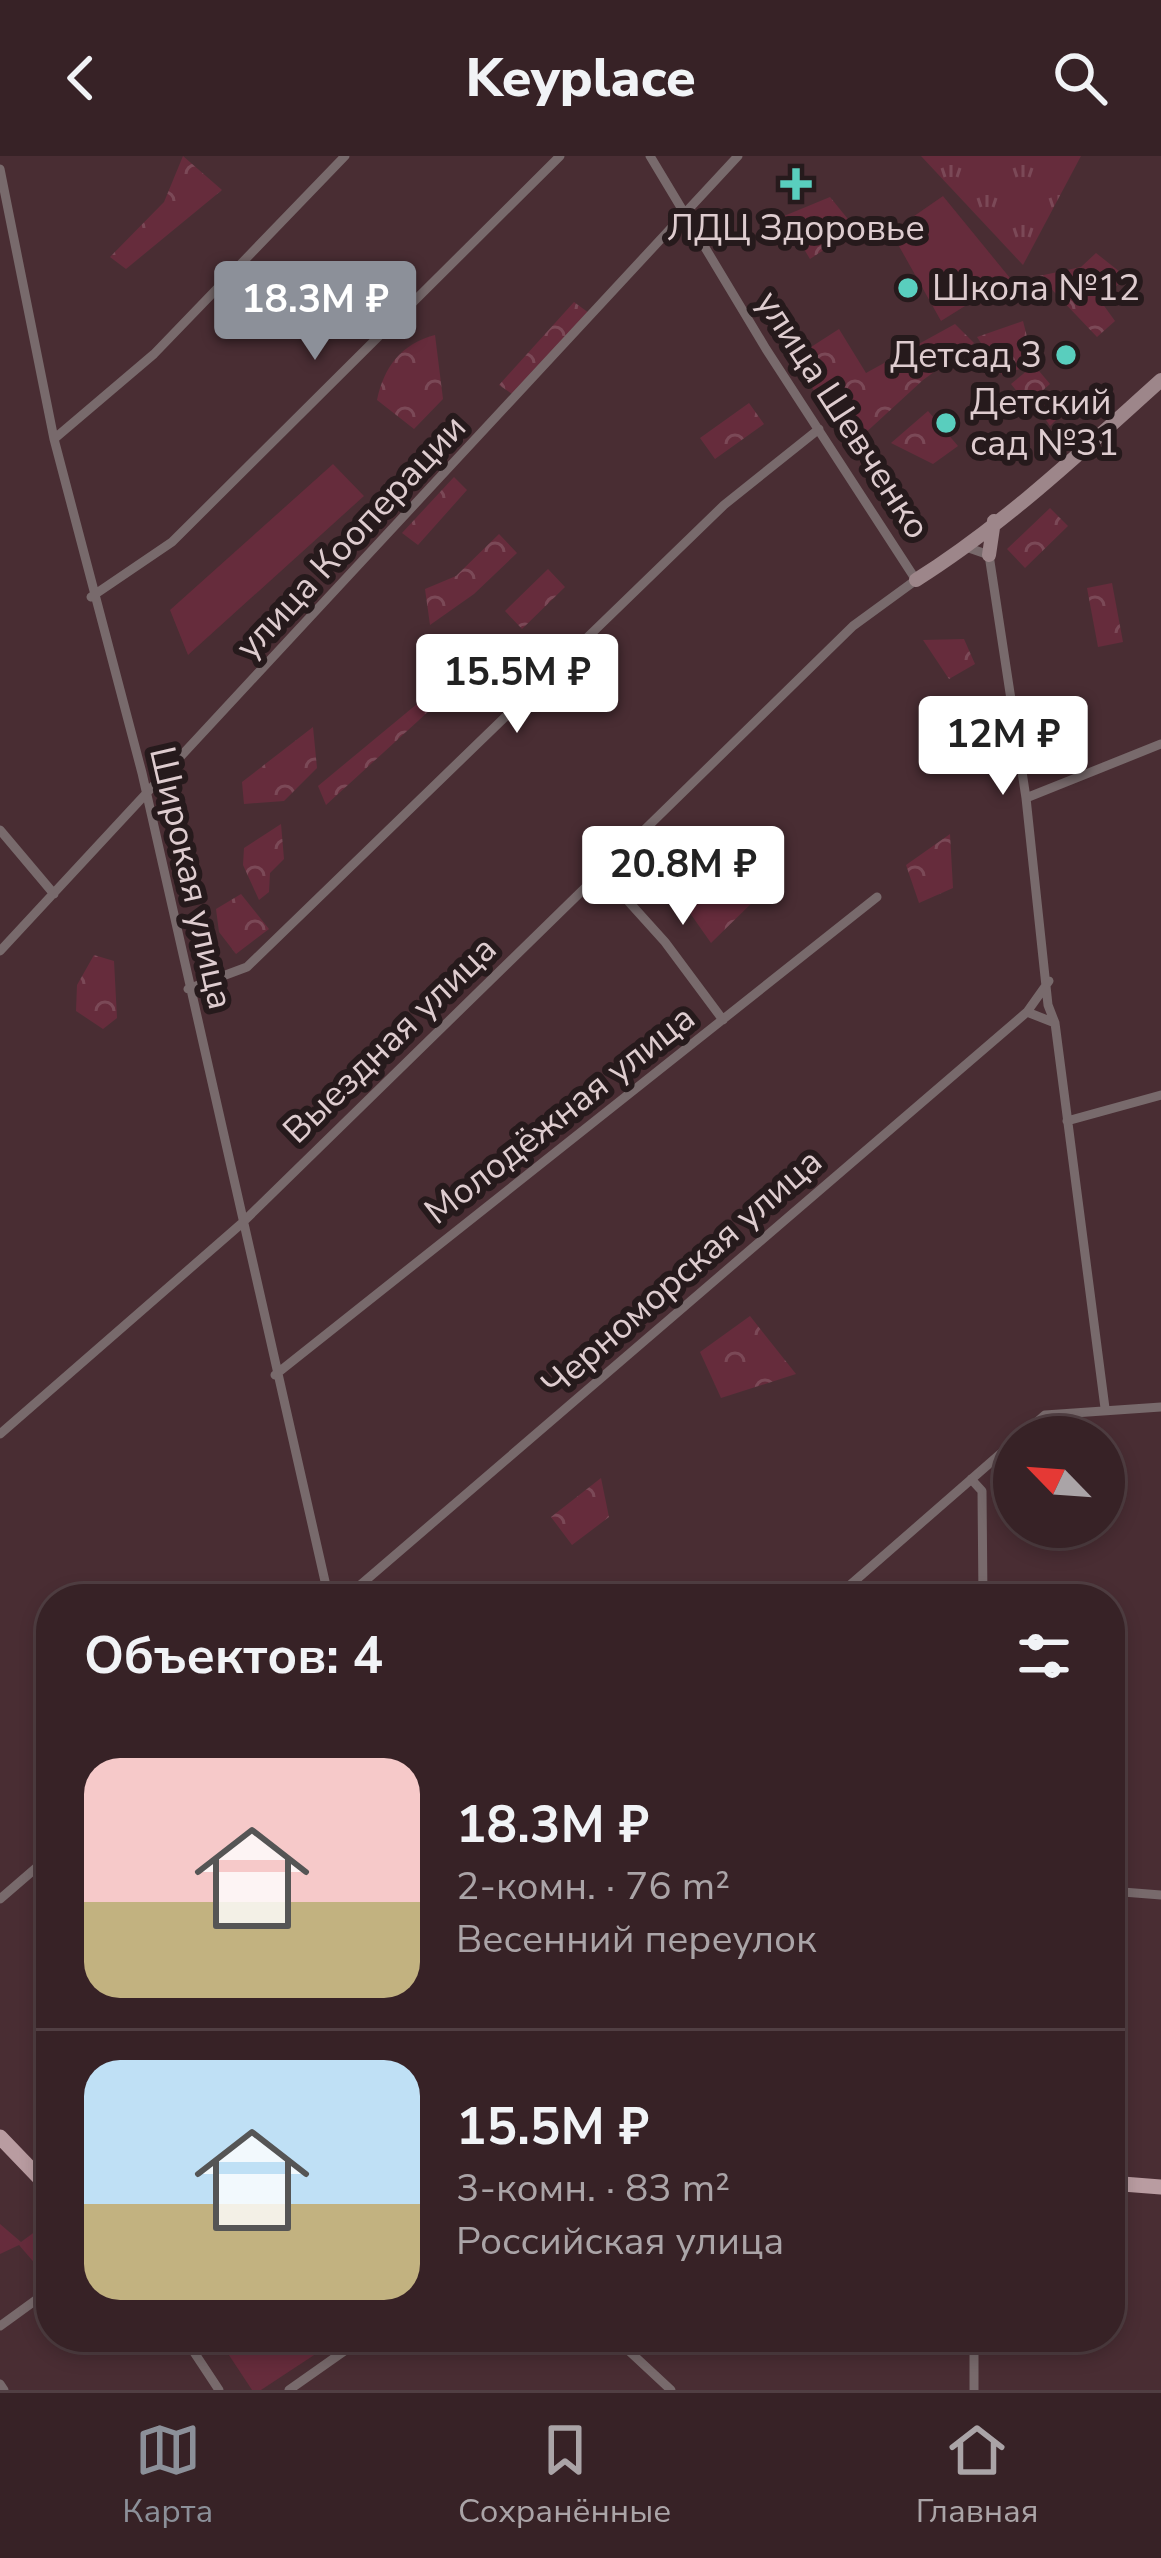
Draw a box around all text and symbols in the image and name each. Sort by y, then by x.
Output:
text: Keyplace [465,41,696,115]
icon: back [48,45,114,111]
icon: search [1047,45,1113,111]
marker: ЛДЦ Здоровье [780,168,812,200]
place label: ЛДЦ Здоровье [667,204,925,253]
pin: 18.3M ₽ [204,261,426,363]
place label: Школа №12 [932,264,1140,313]
text: 18.3M ₽ [241,273,389,326]
marker: Школа №12 [895,275,921,301]
street label: улица Шевченко [744,281,942,549]
place label: Детсад 3 [890,331,1042,380]
marker: Детсад 3 [1053,342,1079,368]
place label: Детский сад №31 [970,378,1119,468]
street label: улица Кооперации [225,404,477,670]
marker: Детский сад №31 [933,410,959,436]
pin: 15.5M ₽ [406,634,628,736]
text: 15.5M ₽ [443,646,591,699]
pin: 12M ₽ [919,696,1087,798]
text: 12M ₽ [946,708,1060,761]
street label: Широкая улица [137,742,245,1014]
pin: 20.8M ₽ [572,826,794,928]
text: 20.8M ₽ [609,838,757,891]
street label: Выездная улица [273,925,507,1155]
street label: Молодёжная улица [415,994,705,1236]
street label: Черноморская улица [531,1138,833,1408]
north arrow [993,1416,1125,1548]
map controls [993,1416,1125,1548]
text: Объектов: 4 [84,1621,383,1691]
icon: filters [1011,1623,1077,1689]
text: 18.3M ₽ [456,1790,649,1860]
icon: home [180,1806,324,1950]
text: 2-комн. · 76 m² [456,1860,730,1913]
text: Весенний переулок [456,1913,817,1966]
text: 15.5M ₽ [456,2092,649,2162]
icon: home [180,2108,324,2252]
text: 3-комн. · 83 m² [456,2162,730,2215]
text: Российская улица [456,2215,784,2268]
tab: Карта [122,2417,213,2534]
tab: Сохранённые [458,2417,671,2534]
tab: Главная [916,2417,1039,2534]

